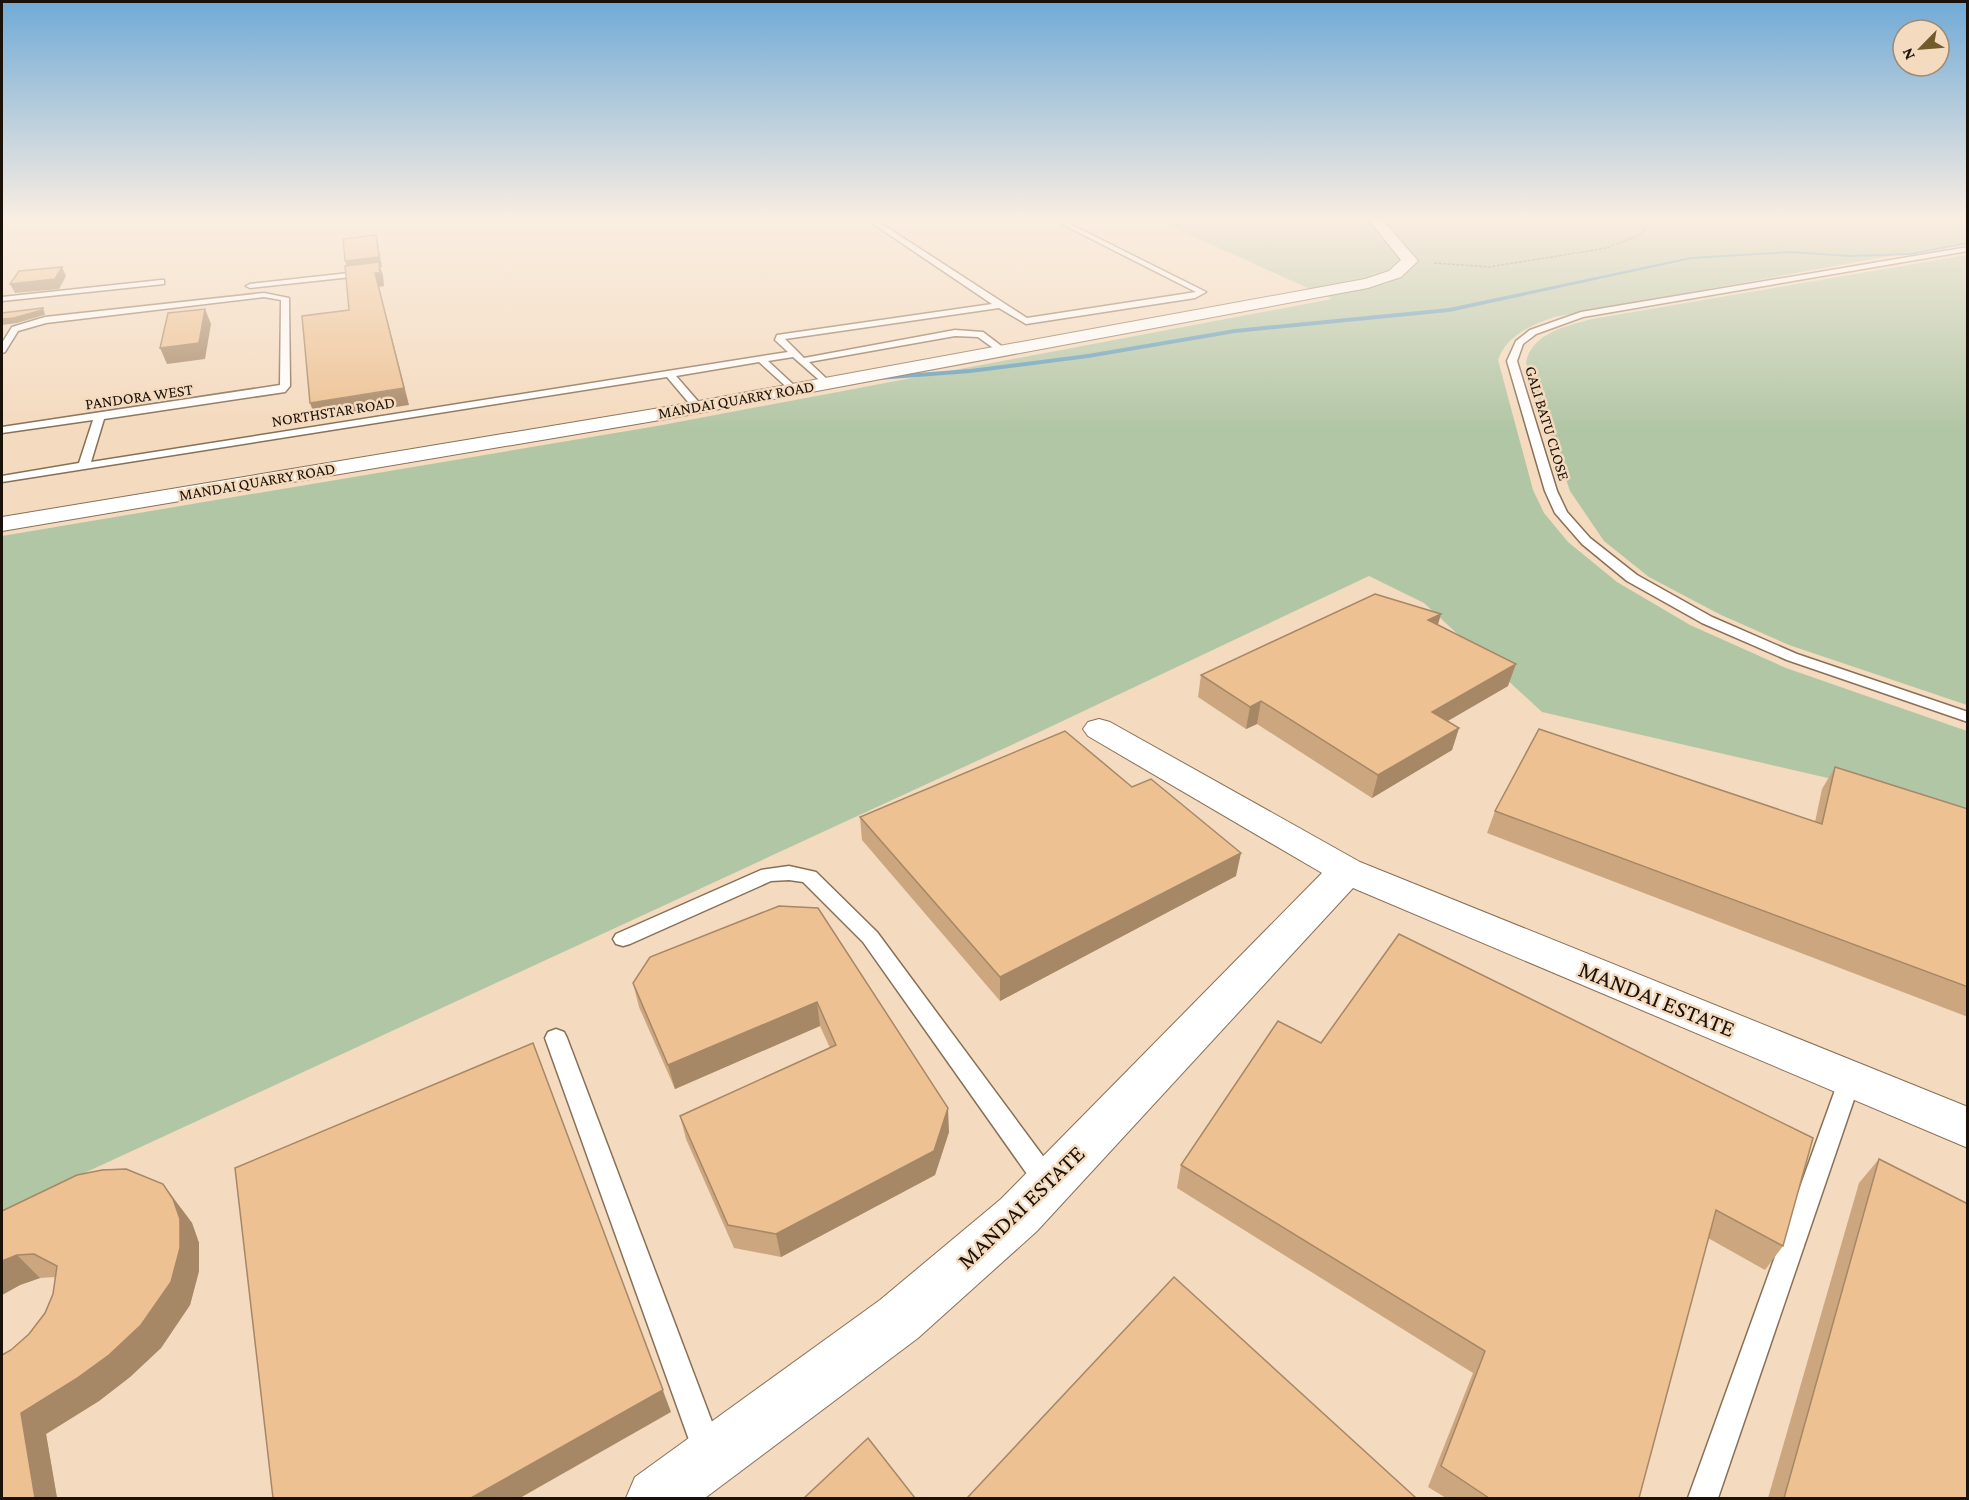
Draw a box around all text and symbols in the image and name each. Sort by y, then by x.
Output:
north arrow [1891,18,1951,78]
text: N [1898,46,1918,63]
street label: GALI BATU CLOSE [1522,364,1573,483]
street label: MANDAI QUARRY ROAD [657,377,815,422]
street label: PANDORA WEST [84,380,194,412]
street label: NORTHSTAR ROAD [270,393,396,430]
street label: MANDAI QUARRY ROAD [178,459,336,504]
street label: MANDAI ESTATE [1575,955,1739,1042]
street label: MANDAI ESTATE [952,1139,1090,1274]

